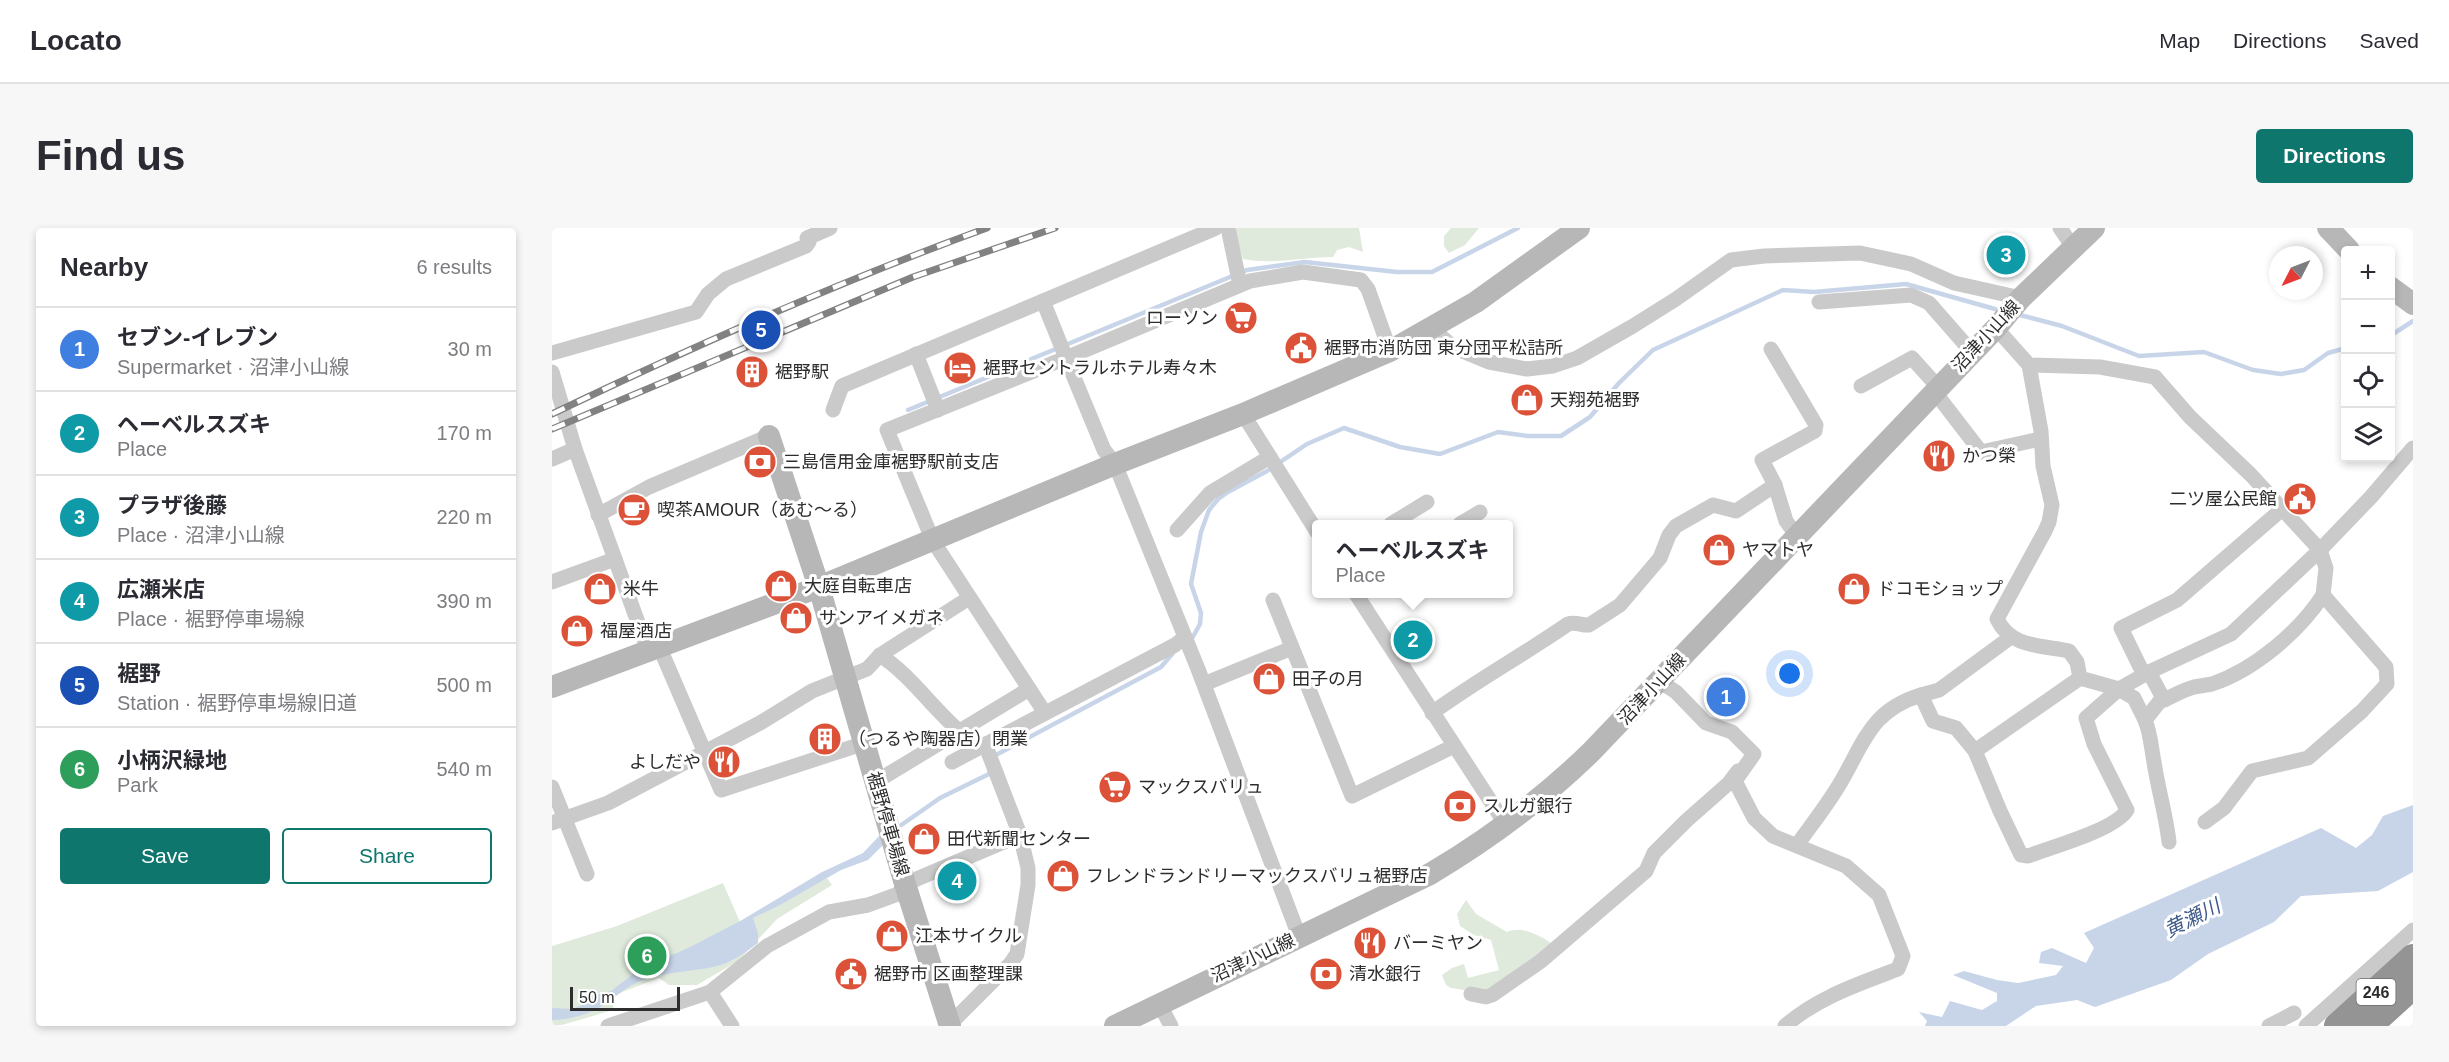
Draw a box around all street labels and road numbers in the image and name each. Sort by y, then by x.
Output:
street label: 沼津小山線 [1948,296,2024,376]
street label: 沼津小山線 [1614,649,1690,729]
street label: 裾野停車場線 [864,769,912,879]
street label: 沼津小山線 [1208,930,1298,986]
road number: 246 [2356,979,2396,1005]

